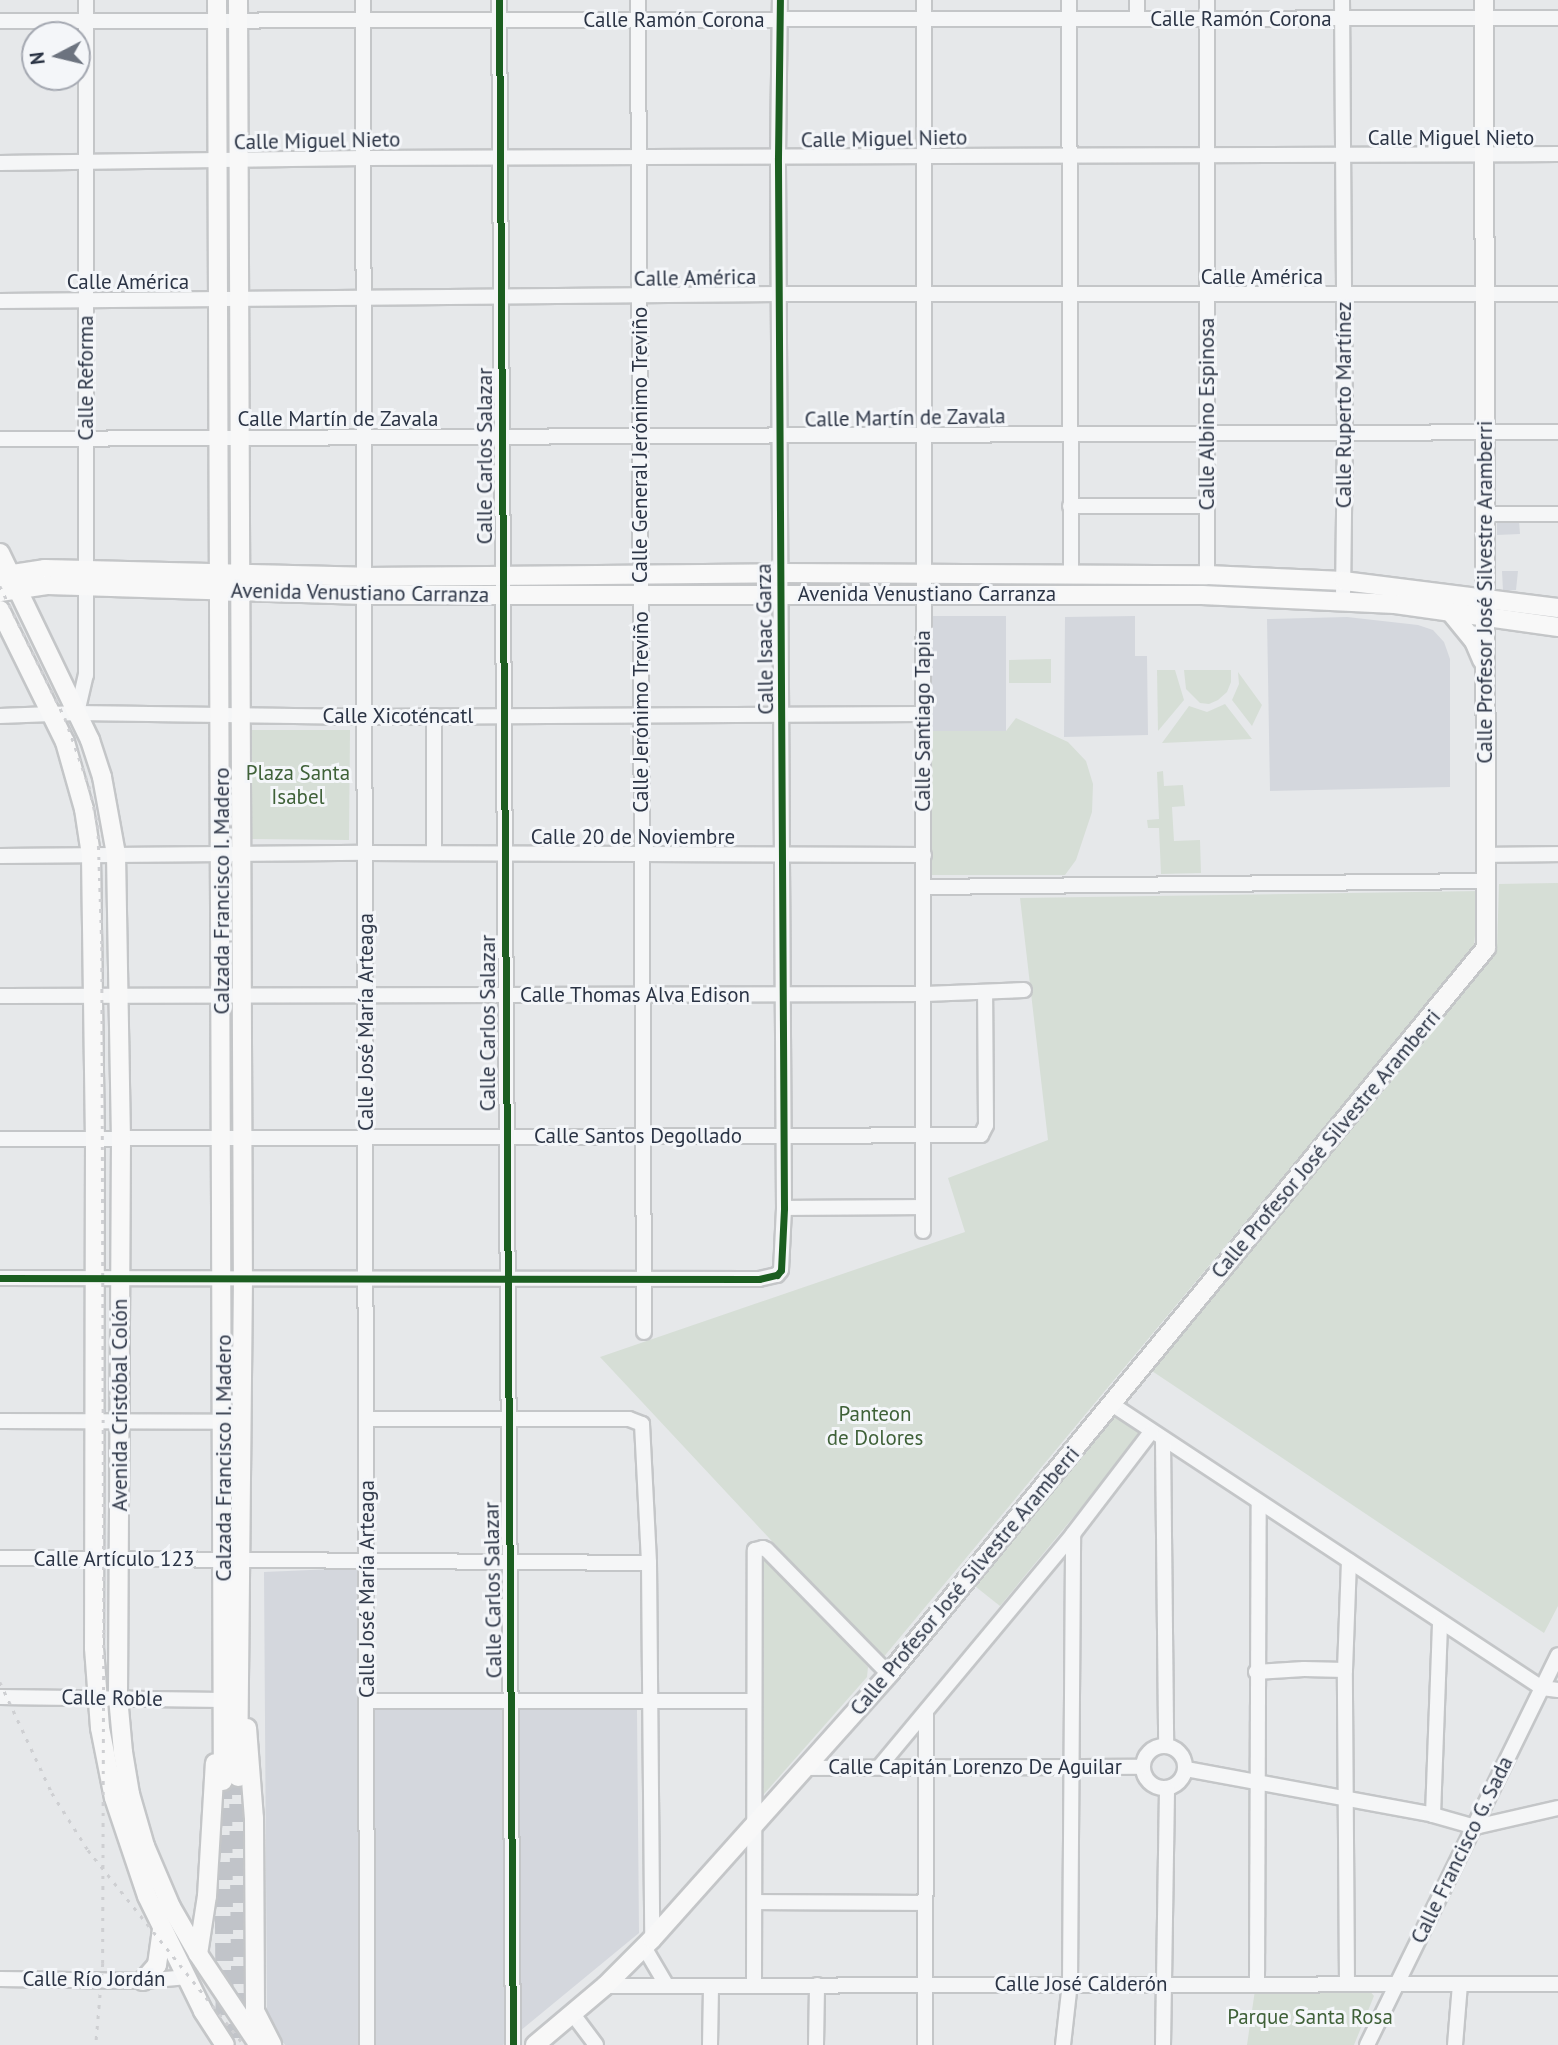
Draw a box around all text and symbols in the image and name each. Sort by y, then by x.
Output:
street label: Calle Ramón Corona [1150,6,1332,32]
street label: Calle Ramón Corona [583,7,765,33]
north arrow [21,21,91,91]
text: N [24,51,50,66]
street label: Calle Miguel Nieto [801,125,967,153]
street label: Calle Miguel Nieto [1368,125,1534,151]
street label: Calle Miguel Nieto [234,127,400,155]
street label: Calle América [633,264,757,292]
street label: Calle América [1200,264,1324,290]
street label: Calle América [66,269,190,295]
street label: Calle Ruperto Martínez [1331,302,1357,508]
street label: Calle General Jerónimo Treviño [627,306,653,584]
street label: Calle Reforma [73,315,99,441]
street label: Calle Albino Espinosa [1194,317,1220,511]
street label: Calle Carlos Salazar [472,368,498,544]
street label: Calle Martín de Zavala [804,404,1006,432]
street label: Calle Martín de Zavala [237,406,439,432]
street label: Calle Profesor José Silvestre Aramberri [1472,420,1498,764]
street label: Calle Isaac Garza [751,563,779,715]
street label: Avenida Venustiano Carranza [230,578,490,608]
street label: Avenida Venustiano Carranza [797,581,1057,607]
street label: Calle Jerónimo Treviño [628,611,654,813]
street label: Calle Santiago Tapia [910,630,936,812]
street label: Calle Xicoténcatl [322,703,474,729]
park label: Plaza Santa Isabel [246,760,350,810]
street label: Calzada Francisco I. Madero [209,767,235,1015]
street label: Calle 20 de Noviembre [531,824,735,850]
street label: Calle José María Arteaga [353,913,379,1131]
street label: Calle Carlos Salazar [475,935,501,1111]
street label: Calle Thomas Alva Edison [519,982,751,1008]
street label: Calle Profesor José Silvestre Aramberri [1206,1004,1446,1284]
street label: Calle Santos Degollado [534,1123,742,1149]
street label: Avenida Cristóbal Colón [107,1299,133,1511]
street label: Calzada Francisco I. Madero [211,1334,237,1582]
park label: Panteon de Dolores [827,1401,923,1451]
street label: Calle Profesor José Silvestre Aramberri [845,1441,1085,1721]
street label: Calle José María Arteaga [354,1480,380,1698]
street label: Calle Carlos Salazar [479,1501,507,1679]
street label: Calle Artículo 123 [33,1546,195,1572]
street label: Calle Roble [61,1685,163,1711]
street label: Calle Francisco G. Sada [1405,1752,1519,1948]
street label: Calle Capitán Lorenzo De Aguilar [828,1754,1122,1780]
street label: Calle Río Jordán [22,1966,166,1992]
street label: Calle José Calderón [994,1971,1168,1997]
park label: Parque Santa Rosa [1227,2004,1393,2030]

